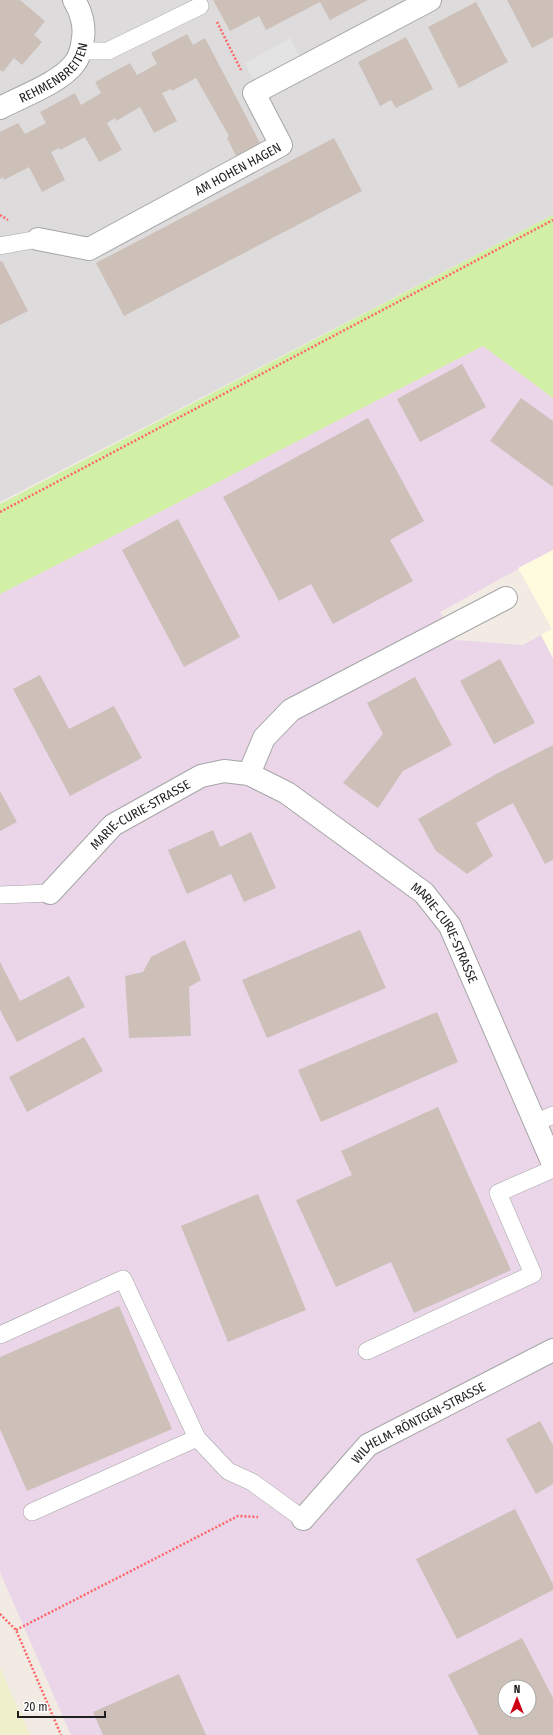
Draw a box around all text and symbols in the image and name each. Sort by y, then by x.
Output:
street label: REHMENBREITEN [16,41,90,105]
street label: AM HOHEN HAGEN [192,139,284,198]
street label: MARIE-CURIE-STRASSE [87,776,192,852]
street label: MARIE-CURIE-STRASSE [408,879,481,985]
street label: WILHELM-RÖNTGEN-STRASSE [348,1379,488,1466]
north arrow [497,1679,537,1719]
text: N [514,1683,520,1696]
scale bar [18,1693,105,1719]
text: 20 m [24,1700,48,1714]

